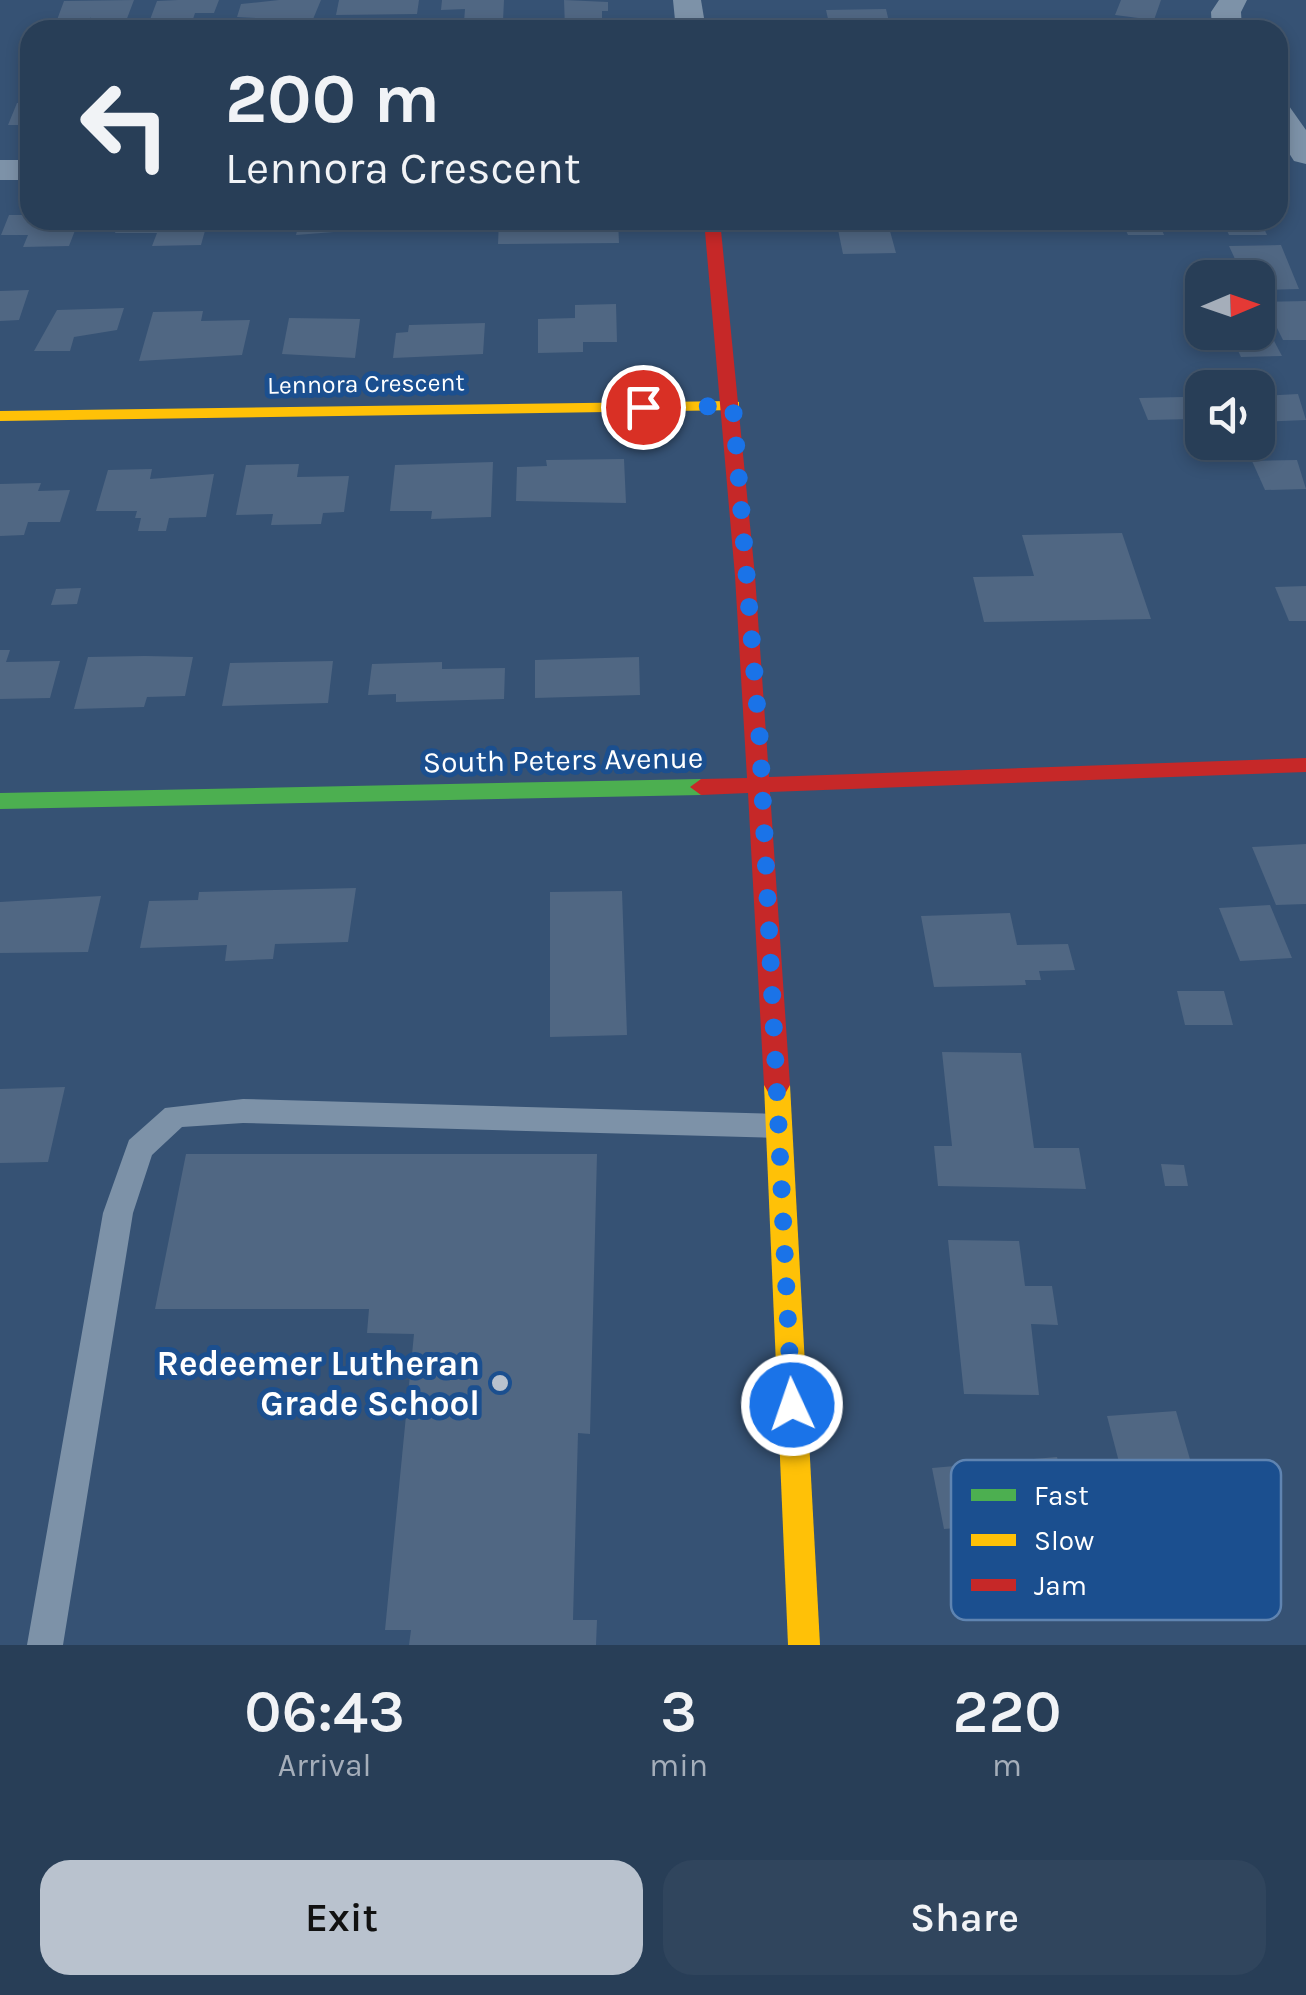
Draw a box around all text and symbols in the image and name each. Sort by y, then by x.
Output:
text: 200 m [225,58,440,140]
icon: left [60,60,190,190]
text: Lennora Crescent [225,142,581,194]
north arrow [1185,260,1275,350]
map controls [1185,260,1275,460]
pin [601,365,686,450]
street label: Lennora Crescent [267,367,465,400]
button: sound [1185,370,1275,460]
icon: arrive [616,380,671,435]
street label: South Peters Avenue [423,740,703,780]
place label: Redeemer Lutheran Grade School [157,1343,480,1424]
position arrow [740,1353,844,1457]
marker: Redeemer Lutheran Grade School [489,1372,511,1394]
legend [951,1460,1281,1620]
text: Fast [1034,1479,1089,1512]
text: Slow [1034,1524,1094,1557]
text: Jam [1034,1569,1087,1602]
text: 06:43 [244,1677,405,1747]
text: 3 [660,1677,697,1747]
text: 220 [953,1677,1062,1747]
text: Arrival [278,1747,372,1784]
text: min [649,1747,708,1784]
text: m [992,1747,1022,1784]
button: Exit [40,1860,643,1975]
button: Share [663,1860,1266,1975]

